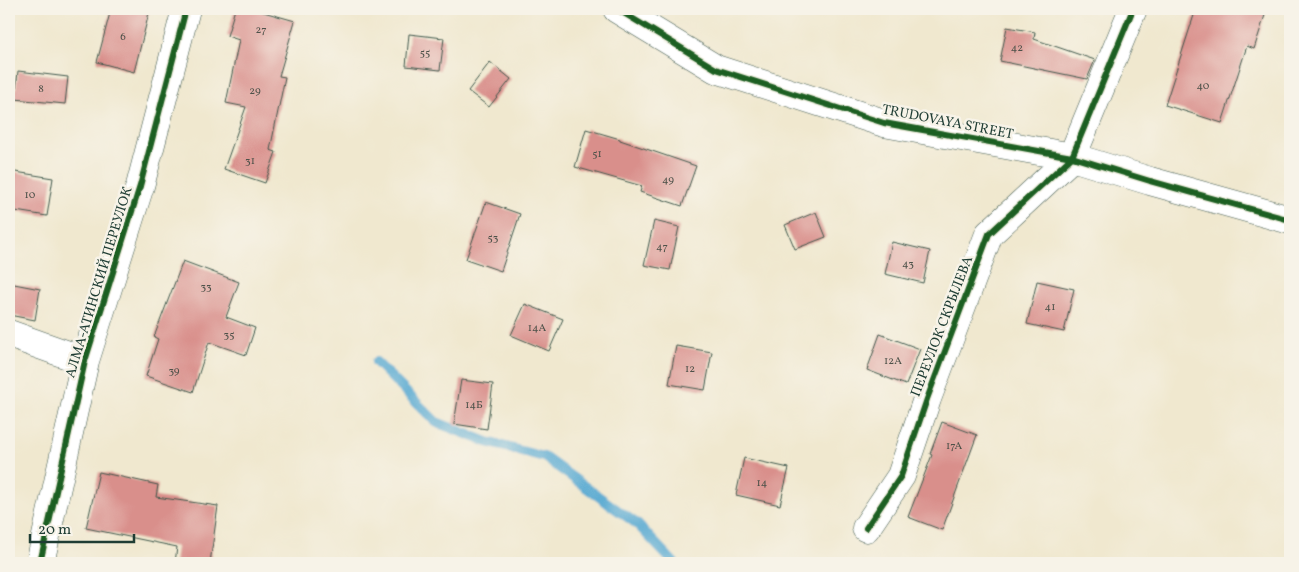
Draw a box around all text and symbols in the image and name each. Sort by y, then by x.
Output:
house number: 27 [256,23,266,38]
house number: 6 [120,30,126,45]
house number: 42 [1011,41,1023,56]
house number: 55 [420,46,430,61]
house number: 40 [1197,79,1210,94]
house number: 8 [38,82,44,97]
house number: 29 [249,84,261,99]
street label: TRUDOVAYA STREET [880,100,1015,145]
house number: 51 [592,147,602,162]
house number: 31 [245,154,255,169]
house number: 49 [662,173,674,188]
street label: АЛМА-АТИНСКИЙ ПЕРЕУЛОК [60,184,138,380]
house number: 10 [25,188,36,203]
house number: 53 [488,231,499,246]
house number: 47 [656,240,668,255]
street label: ПЕРЕУЛОК СКРЫЛЕВА [907,253,978,400]
house number: 43 [902,257,914,272]
house number: 33 [200,280,212,295]
house number: 41 [1045,300,1055,315]
house number: 14А [528,321,547,336]
house number: 35 [224,328,234,343]
house number: 12А [884,354,902,369]
house number: 12 [685,362,695,377]
house number: 39 [168,364,180,379]
house number: 14Б [465,398,483,413]
house number: 17А [946,439,962,454]
house number: 14 [757,476,768,491]
scale bar [30,512,134,544]
text: 20 m [38,520,71,541]

